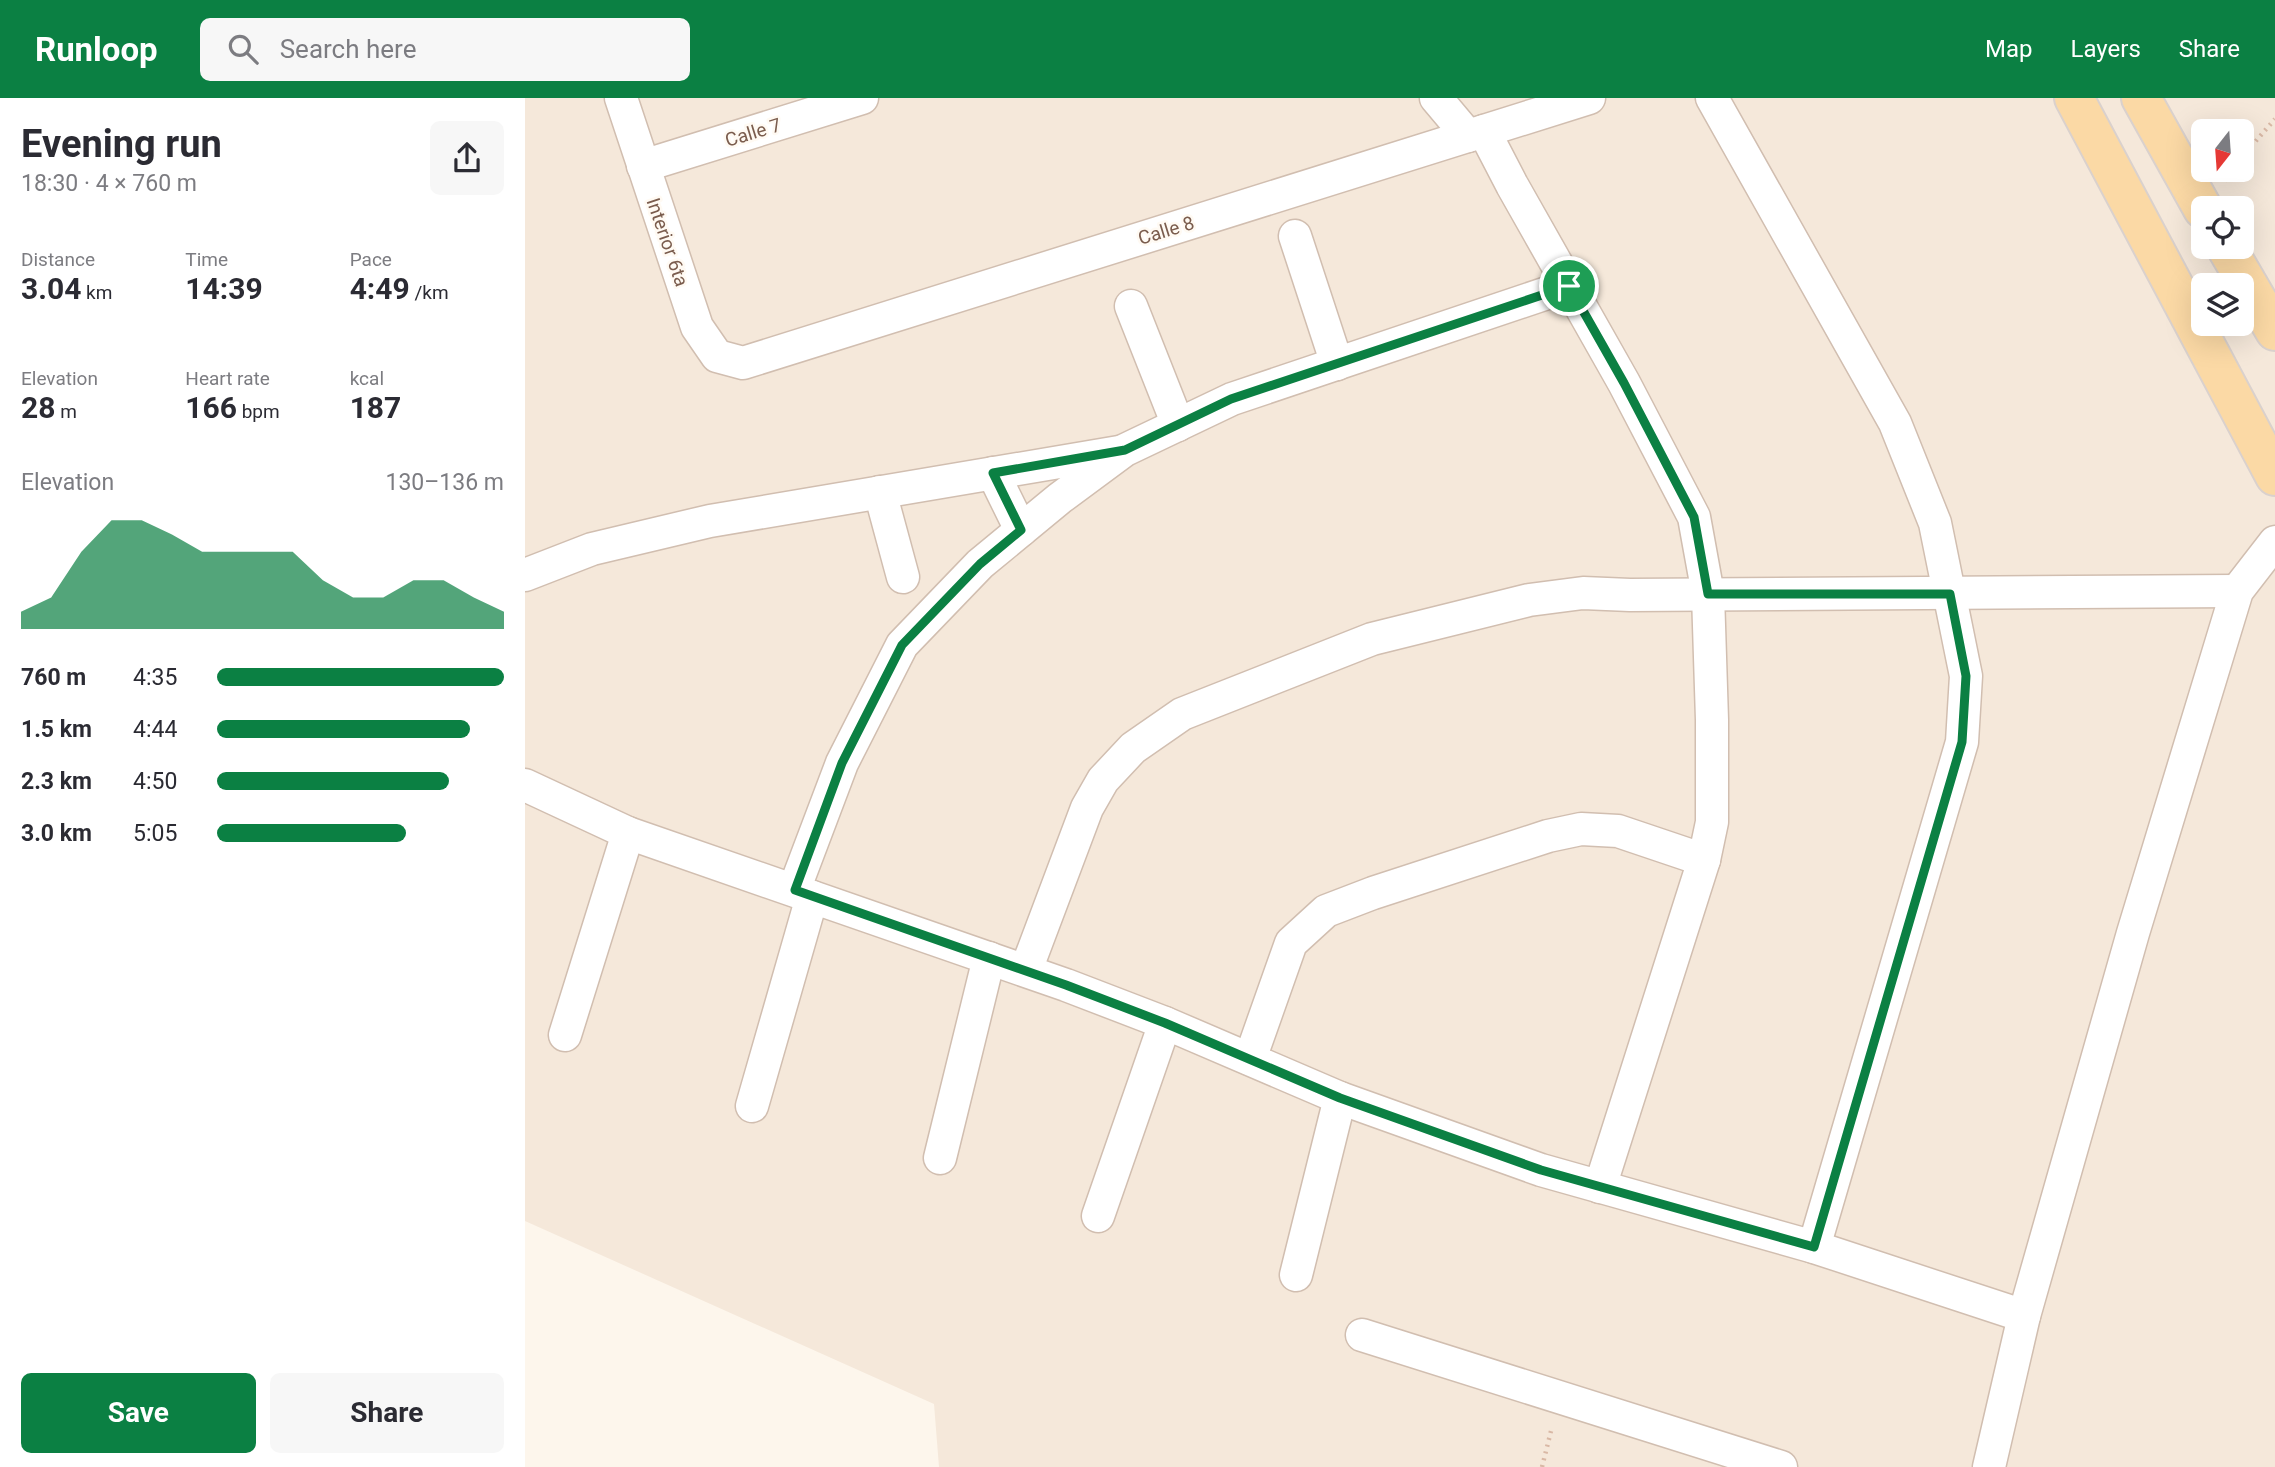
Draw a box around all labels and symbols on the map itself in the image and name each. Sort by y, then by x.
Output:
street label: Calle 7 [722,113,784,152]
north arrow [2191,119,2254,182]
street label: Interior 6ta [642,195,693,290]
street label: Calle 8 [1135,211,1197,250]
pin [1539,256,1599,316]

